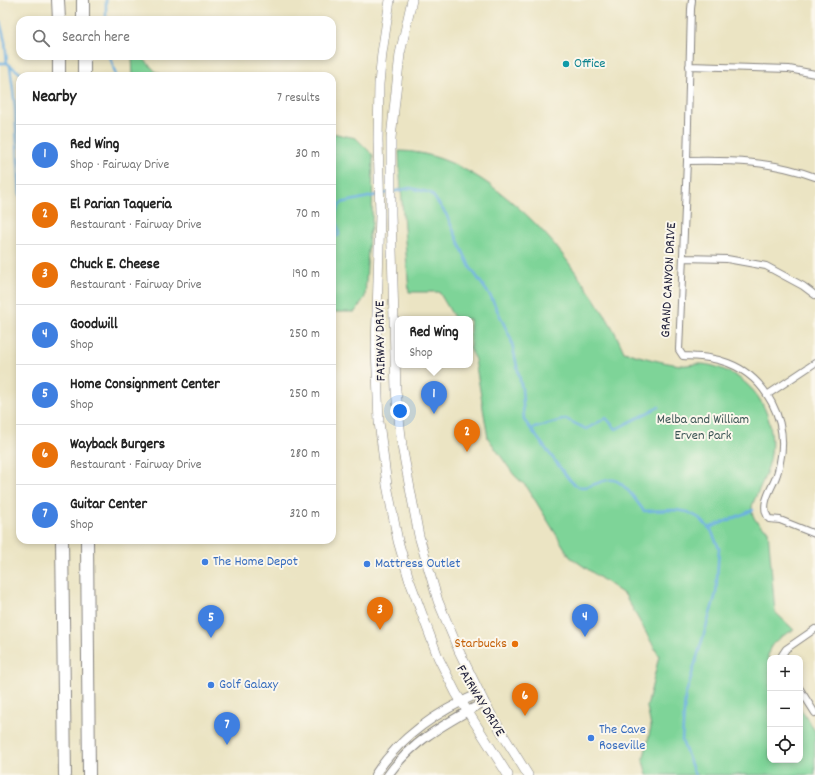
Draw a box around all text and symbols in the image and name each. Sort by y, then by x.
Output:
search box [16,16,336,60]
icon: search [30,27,52,49]
text: Search here [62,27,130,49]
place label: Office [574,54,605,74]
marker: Office [561,59,571,69]
text: Nearby [32,86,76,110]
text: 7 results [277,89,320,108]
text: Red Wing [70,134,119,156]
text: 1 [44,145,46,164]
text: 30 m [295,145,320,164]
text: Shop · Fairway Drive [70,156,169,175]
text: El Parian Taqueria [70,194,172,216]
text: 2 [42,205,48,224]
text: 70 m [296,205,320,224]
text: Restaurant · Fairway Drive [70,216,202,235]
street label: GRAND CANYON DRIVE [656,221,682,338]
text: Chuck E. Cheese [70,254,160,276]
text: 3 [42,265,48,284]
text: 190 m [292,265,320,284]
text: Restaurant · Fairway Drive [70,276,202,295]
street label: FAIRWAY DRIVE [370,300,392,381]
text: Goodwill [70,314,118,336]
popup [395,316,473,368]
text: Red Wing [409,322,459,344]
text: 4 [42,325,48,344]
text: 250 m [289,325,320,344]
text: Shop [70,336,93,355]
text: Shop [409,344,433,363]
text: Home Consignment Center [70,374,220,396]
pin: 1 [421,381,447,414]
text: 5 [42,385,48,404]
text: 250 m [289,385,320,404]
text: Shop [70,396,93,415]
your location [390,401,410,421]
park label: Melba and William Erven Park [657,410,749,446]
pin: 2 [454,419,480,452]
text: Wayback Burgers [70,434,165,456]
text: 6 [42,445,48,464]
text: 280 m [290,445,320,464]
text: Restaurant · Fairway Drive [70,456,202,475]
text: Guitar Center [70,494,147,516]
text: 7 [43,505,47,524]
text: 320 m [290,505,320,524]
text: Shop [70,516,93,535]
place label: The Home Depot [213,552,298,572]
place label: Mattress Outlet [375,554,460,574]
marker: The Home Depot [200,557,210,567]
marker: Mattress Outlet [362,559,372,569]
pin: 3 [367,597,393,630]
pin: 4 [572,604,598,637]
pin: 5 [198,605,224,638]
place label: Starbucks [455,634,507,654]
marker: Starbucks [510,639,520,649]
map controls [767,655,803,763]
button: + [767,655,803,691]
street label: FAIRWAY DRIVE [451,661,510,741]
place label: Golf Galaxy [219,675,278,695]
marker: Golf Galaxy [206,680,216,690]
pin: 6 [512,683,538,716]
button: − [767,691,803,727]
pin: 7 [214,712,240,745]
place label: The Cave Roseville [599,720,646,756]
button: locate [767,727,803,763]
marker: The Cave Roseville [586,733,596,743]

